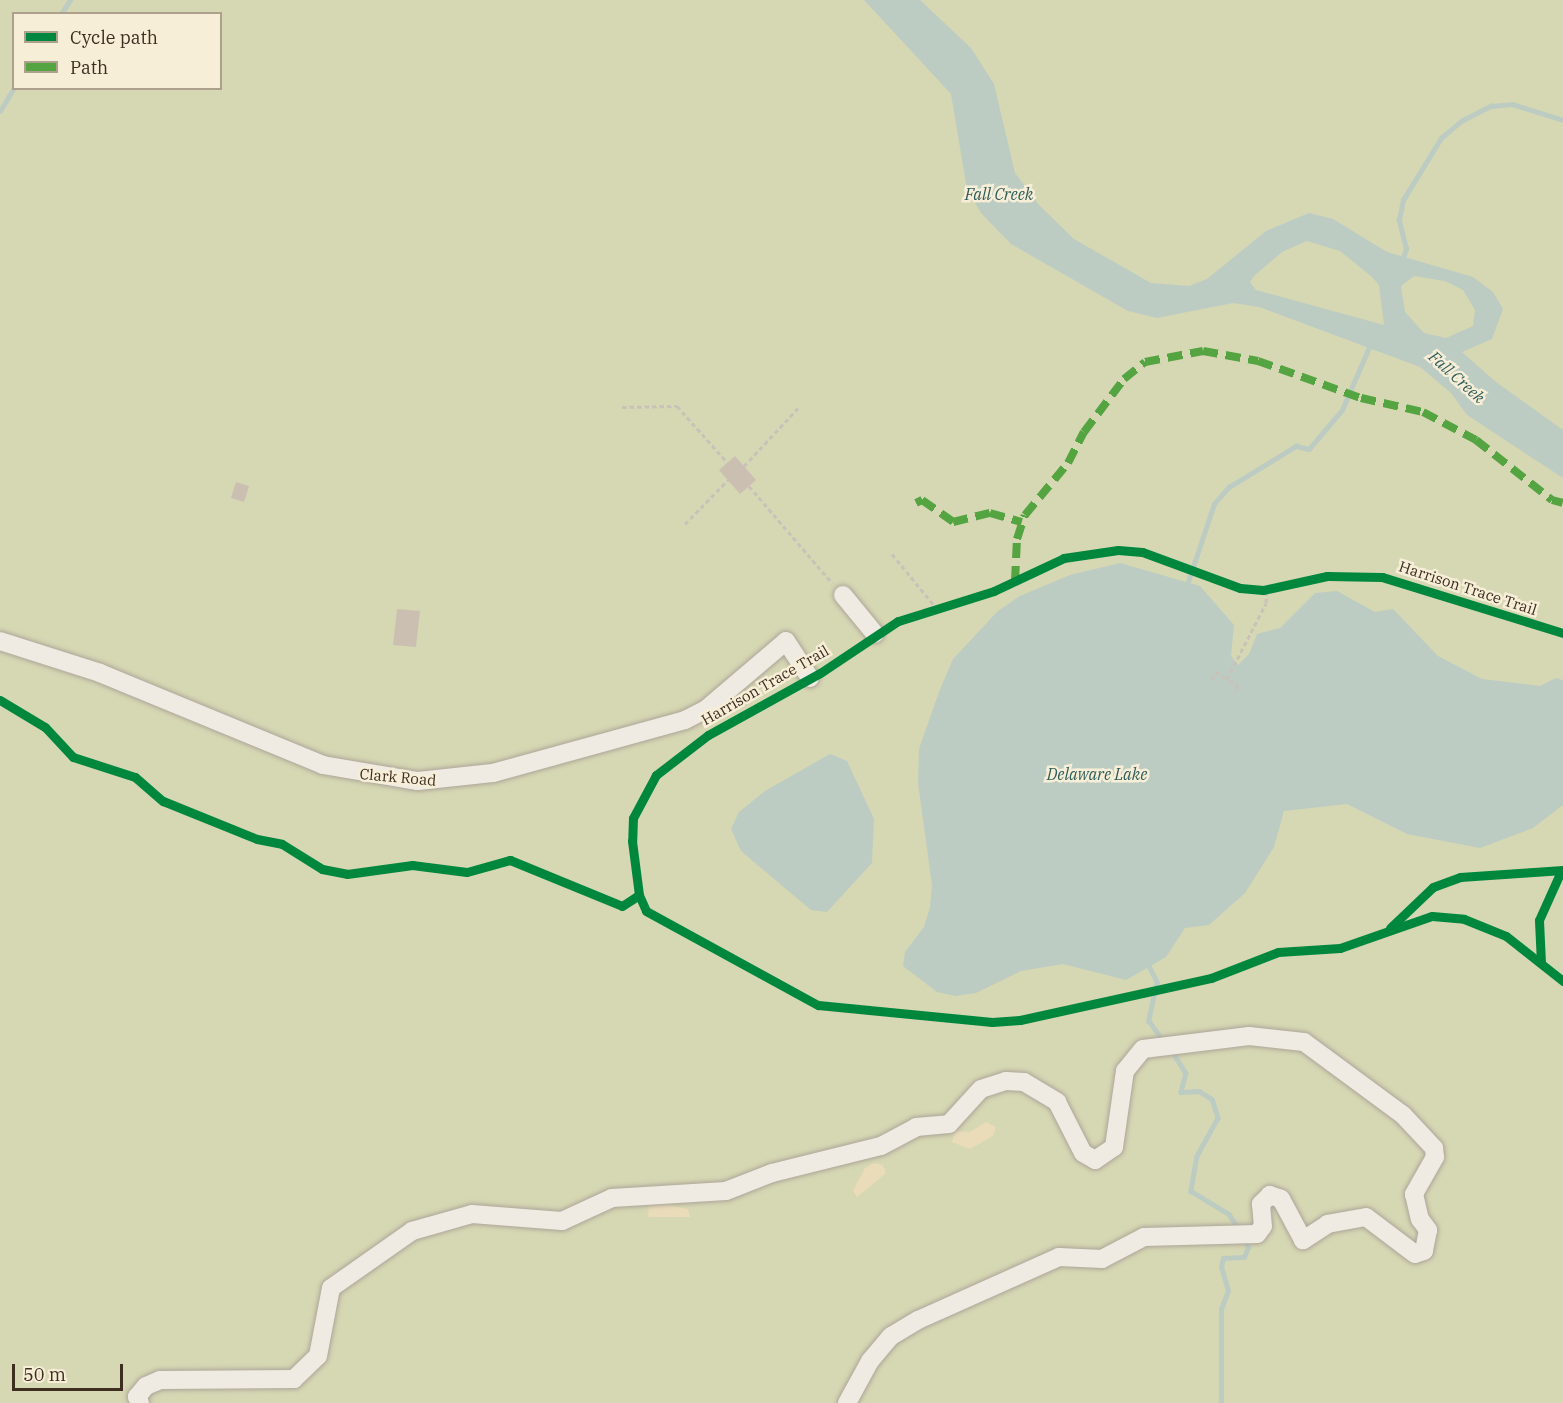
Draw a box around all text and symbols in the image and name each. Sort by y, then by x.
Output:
legend [12,12,222,90]
text: Cycle path [70,26,158,49]
text: Path [70,56,108,79]
water label: Fall Creek [965,184,1033,204]
water label: Fall Creek [1425,347,1489,407]
street label: Harrison Trace Trail [1397,557,1539,619]
street label: Harrison Trace Trail [698,641,832,729]
water label: Delaware Lake [1047,764,1147,784]
street label: Clark Road [359,765,437,789]
scale bar [15,1352,126,1390]
text: 50 m [23,1363,66,1386]

